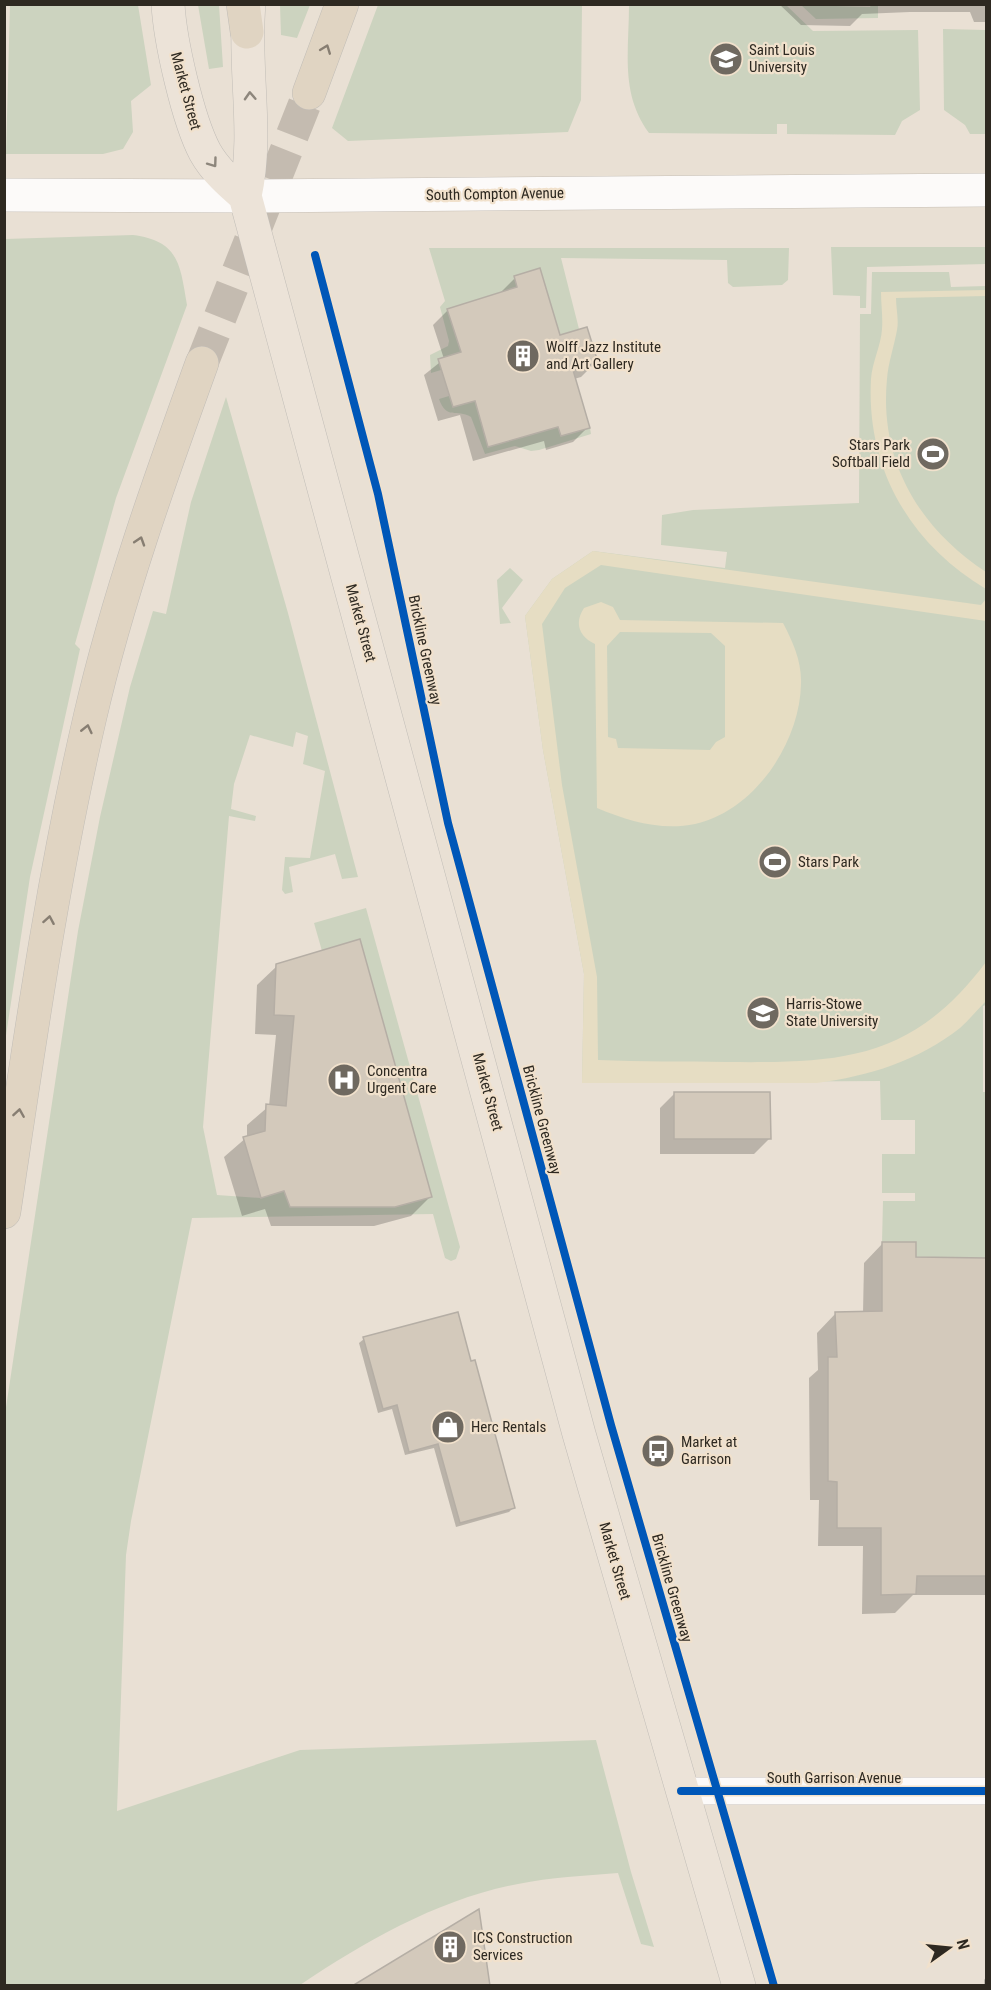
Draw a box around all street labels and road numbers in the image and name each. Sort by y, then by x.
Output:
street label: Market Street [167,50,205,132]
street label: South Compton Avenue [426,184,564,204]
street label: Market Street [342,582,380,664]
street label: Brickline Greenway [405,593,445,707]
street label: Market Street [469,1051,507,1133]
street label: Brickline Greenway [519,1063,565,1177]
street label: Market Street [595,1520,635,1602]
street label: Brickline Greenway [648,1532,696,1644]
street label: South Garrison Avenue [767,1769,901,1787]

